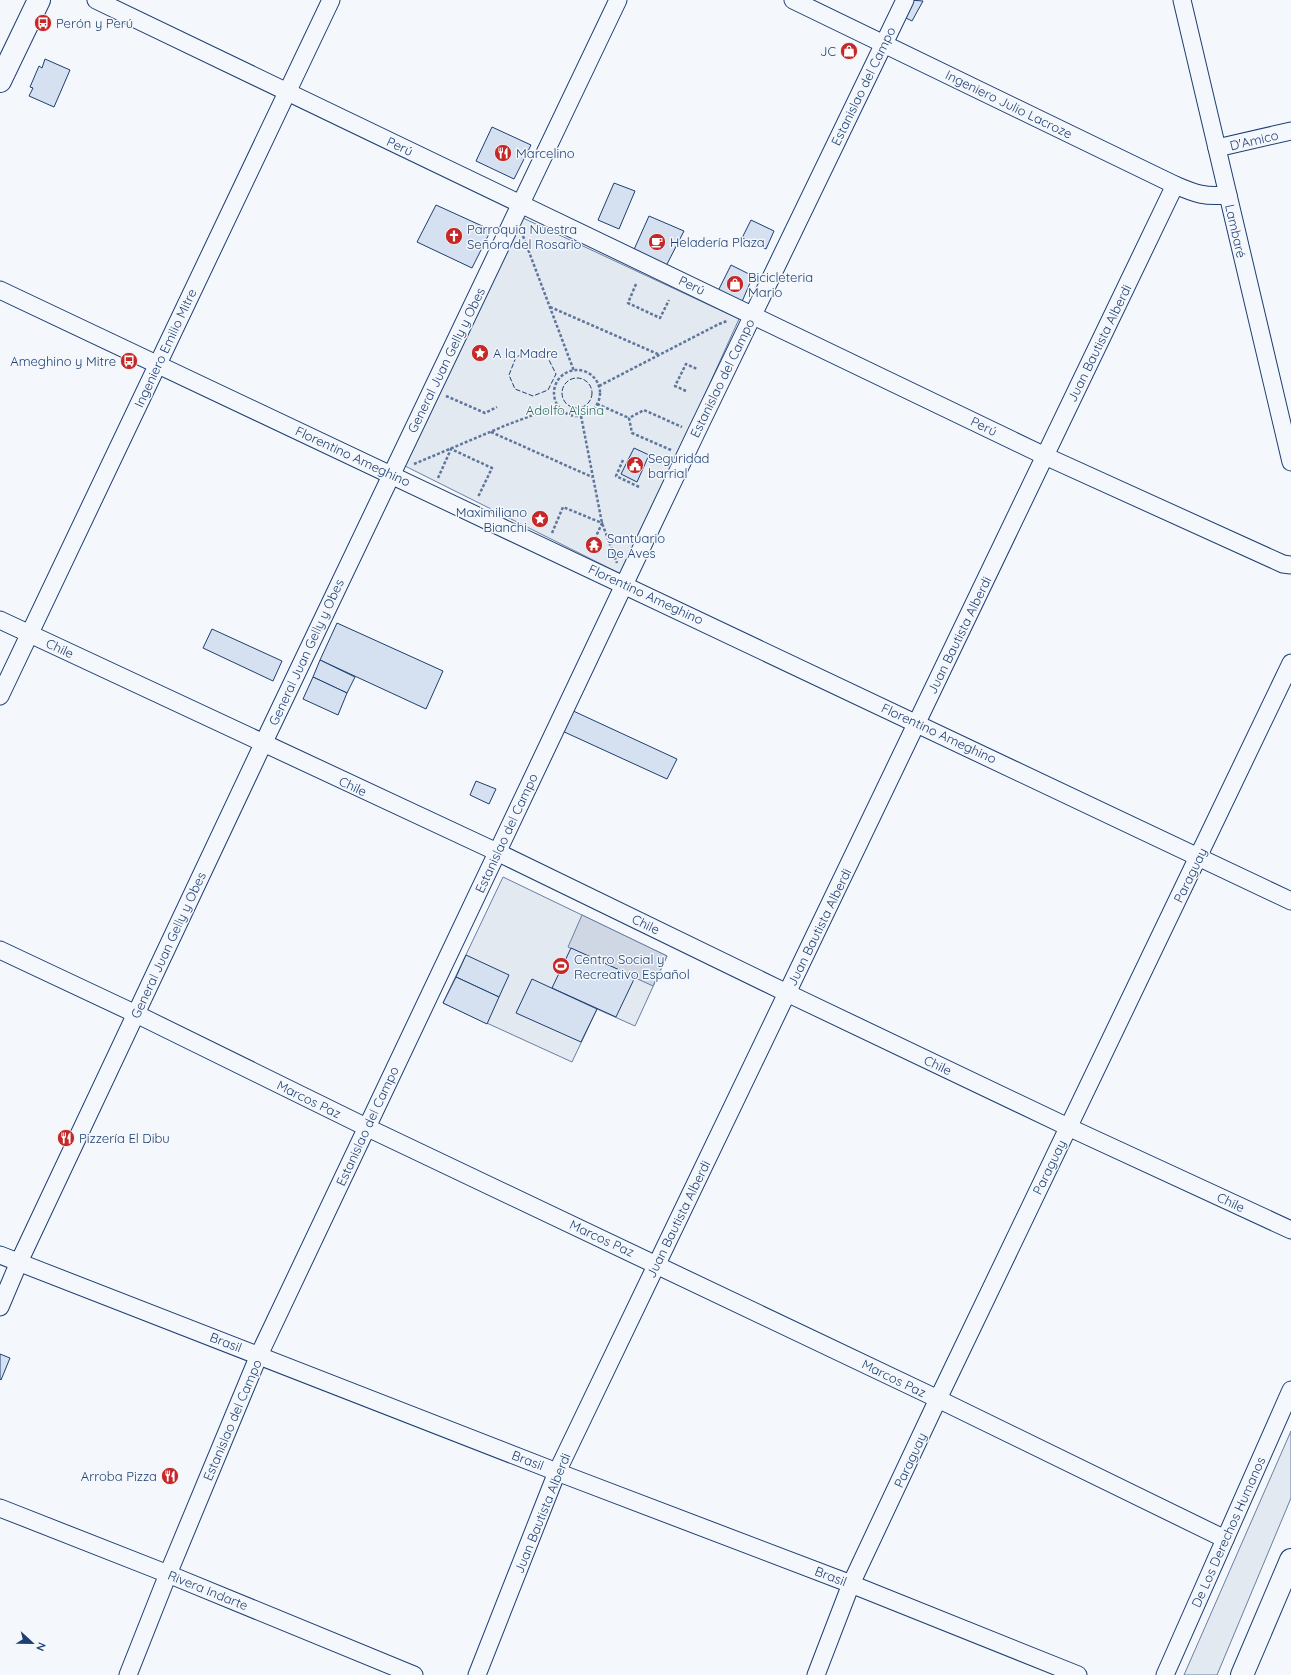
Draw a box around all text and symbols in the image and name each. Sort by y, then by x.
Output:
bus stop icon: Perón y Perú [33,13,53,33]
place label: Perón y Perú [56,15,133,31]
street label: Estanislao del Campo [827,24,899,148]
shop icon: JC [839,41,859,61]
place label: JC [820,43,836,59]
street label: Ingeniero Julio Lacroze [943,66,1075,142]
street label: D'Amico [1228,127,1280,153]
street label: Perú [384,133,416,159]
restaurant icon: Marcelino [493,143,513,163]
place label: Marcelino [516,145,575,161]
street label: Lambaré [1222,203,1250,259]
place label: Parroquia Nuestra Señora del Rosario [467,221,581,252]
church icon: Parroquia Nuestra Señora del Rosario [444,226,464,246]
cafe icon: Heladería Plaza [647,232,667,252]
place label: Heladería Plaza [670,234,765,250]
place label: Bicicleteria Mario [748,269,813,300]
street label: Perú [676,272,708,298]
shop icon: Bicicleteria Mario [725,274,745,294]
street label: Juan Bautista Alberdi [1064,282,1134,404]
street label: General Juan Gelly y Obes [404,285,488,435]
street label: Ingeniero Emilio Mitre [131,286,199,410]
street label: Estanislao del Campo [686,316,758,440]
place icon: A la Madre [470,343,490,363]
place label: A la Madre [493,345,558,361]
bus stop icon: Ameghino y Mitre [119,351,139,371]
place label: Ameghino y Mitre [10,353,116,369]
park label: Adolfo Alsina [526,402,604,418]
street label: Perú [968,413,1000,439]
street label: Florentino Ameghino [293,422,413,490]
place label: Seguridad barrial [648,450,709,481]
public building icon: Seguridad barrial [625,455,645,475]
place label: Maximiliano Bianchi [456,504,527,535]
place icon: Maximiliano Bianchi [530,509,550,529]
place label: Santuario De Aves [607,530,665,561]
temple icon: Santuario De Aves [584,535,604,555]
street label: Florentino Ameghino [586,560,706,628]
street label: Juan Bautista Alberdi [924,574,994,696]
street label: General Juan Gelly y Obes [265,576,347,728]
street label: Chile [44,635,76,661]
street label: Florentino Ameghino [879,699,999,767]
street label: Estanislao del Campo [471,771,541,895]
street label: Chile [337,773,369,799]
street label: Paraguay [1170,845,1210,905]
street label: Juan Bautista Alberdi [784,866,854,988]
street label: General Juan Gelly y Obes [127,869,209,1021]
street label: Chile [630,910,662,938]
place label: Centro Social y Recreativo Español [574,951,690,982]
sports icon: Centro Social y Recreativo Español [551,956,571,976]
street label: Chile [922,1052,954,1078]
street label: Estanislao del Campo [332,1064,402,1188]
street label: Marcos Paz [274,1077,344,1121]
restaurant icon: Pizzería El Dibu [56,1128,76,1148]
place label: Pizzería El Dibu [79,1130,170,1146]
street label: Paraguay [1029,1137,1069,1197]
street label: Juan Bautista Alberdi [643,1158,713,1280]
street label: Chile [1215,1189,1247,1215]
street label: Marcos Paz [567,1216,637,1260]
street label: Brasil [208,1329,244,1355]
street label: Marcos Paz [859,1356,929,1400]
street label: Estanislao del Campo [199,1357,265,1483]
street label: Paraguay [890,1430,930,1490]
street label: Brasil [510,1447,546,1473]
street label: Juan Bautista Alberdi [511,1450,573,1576]
street label: De Los Derechos Humanos [1188,1454,1268,1610]
restaurant icon: Arroba Pizza [160,1466,180,1486]
place label: Arroba Pizza [81,1468,157,1484]
street label: Brasil [813,1563,849,1589]
street label: Rivera Indarte [166,1567,250,1613]
north arrow [12,1623,52,1663]
text: N [33,1640,49,1653]

